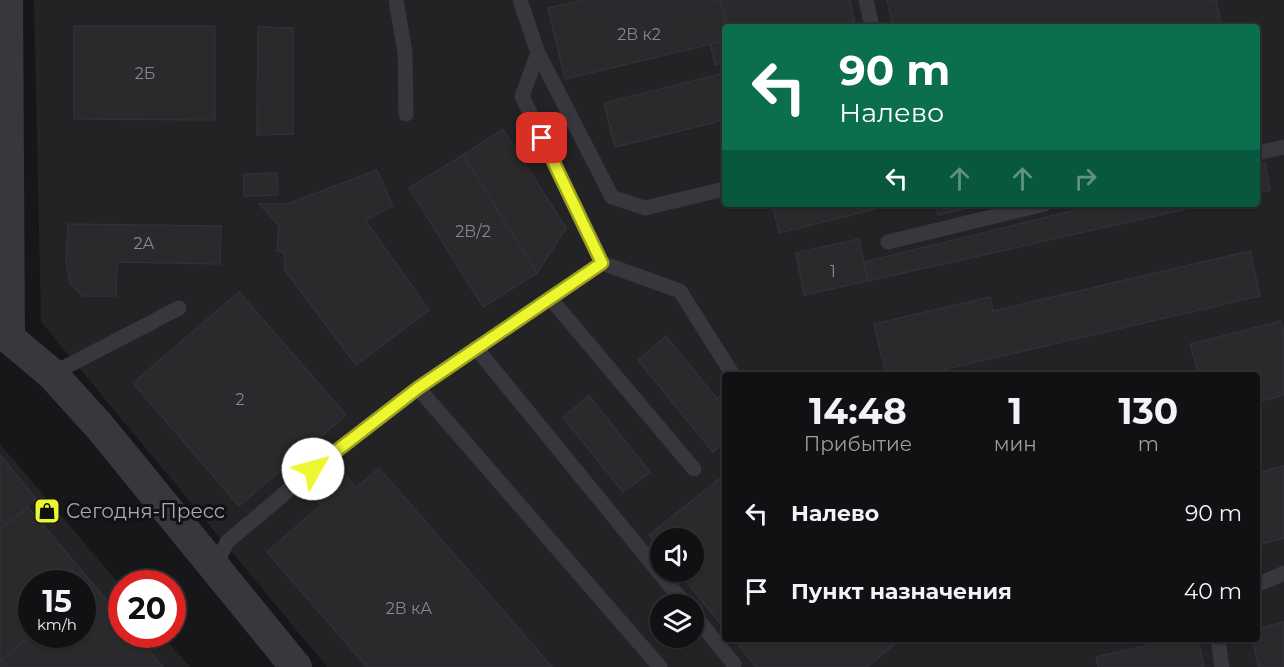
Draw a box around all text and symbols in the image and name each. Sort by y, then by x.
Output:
house number: 2В к2 [617,25,661,44]
text: 90 m [839,44,950,96]
icon: left [740,48,818,126]
house number: 2Б [135,64,155,83]
text: Налево [839,96,944,129]
pin [516,112,567,163]
icon: arrive [525,121,558,154]
icon: left [880,162,913,195]
icon: ahead [943,162,976,195]
icon: ahead [1006,162,1039,195]
icon: right [1069,162,1102,195]
house number: 2В/2 [455,222,491,241]
house number: 2А [134,234,155,253]
house number: 1 [830,262,836,281]
text: 14:48 [809,389,907,433]
text: 1 [1008,389,1022,433]
text: 130 [1118,389,1178,433]
house number: 2 [235,390,245,409]
text: Прибытие [804,432,912,456]
text: мин [994,432,1037,456]
text: m [1138,432,1159,456]
position arrow [281,437,345,501]
shop icon: Сегодня-Пресс [32,496,62,526]
icon: left [740,497,773,530]
place label: Сегодня-Пресс [66,499,225,523]
text: Налево [791,500,879,527]
text: 90 m [1185,500,1242,527]
map controls [650,528,704,648]
button: sound [650,528,704,582]
speed limit sign: 20 [108,570,186,648]
icon: arrive [740,575,773,608]
text: Пункт назначения [791,578,1012,605]
text: 40 m [1184,578,1242,605]
text: 15 [42,583,72,620]
button: layers [650,594,704,648]
house number: 2В кА [386,599,432,618]
text: km/h [37,615,77,634]

